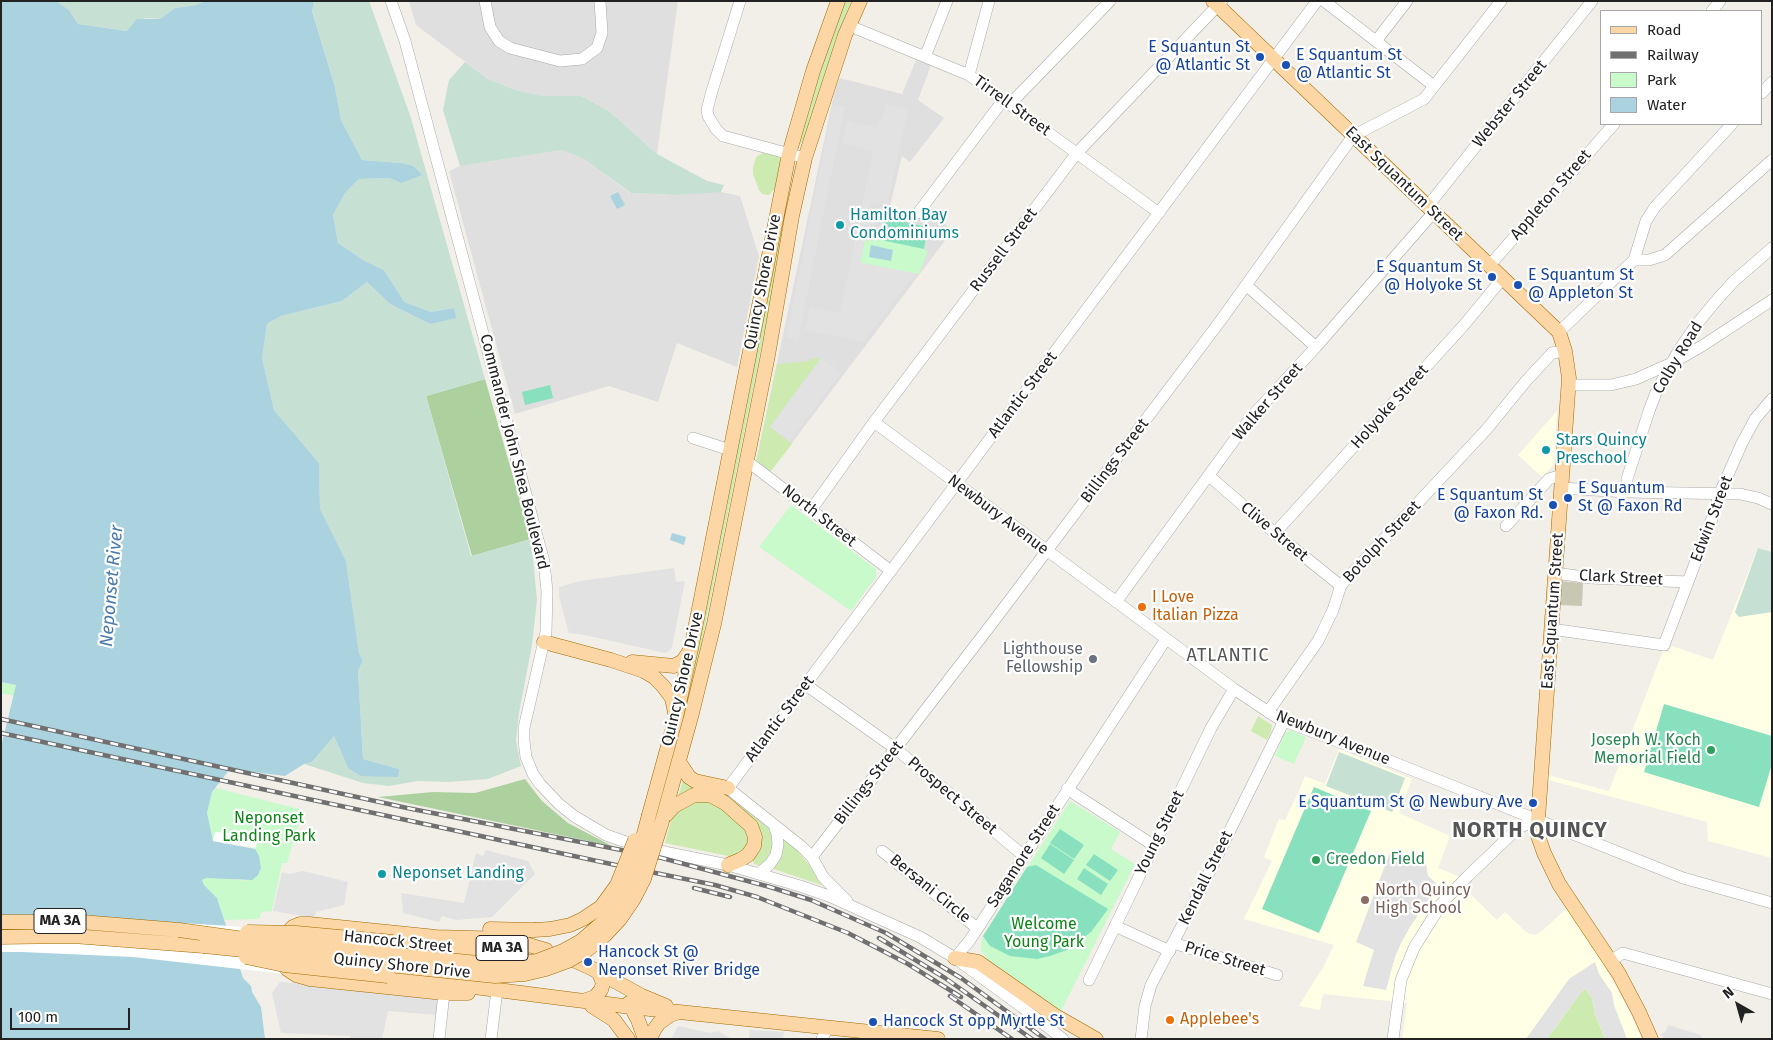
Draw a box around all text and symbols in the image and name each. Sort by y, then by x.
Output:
legend [1600,10,1763,125]
text: Road [1647,21,1682,39]
place label: E Squantun St @ Atlantic St [1148,38,1250,76]
place label: E Squantum St @ Atlantic St [1296,46,1402,84]
text: Railway [1647,46,1699,64]
marker: E Squantun St @ Atlantic St [1254,51,1266,63]
street label: Webster Street [1469,56,1551,152]
marker: E Squantum St @ Atlantic St [1280,59,1292,71]
text: Park [1647,71,1677,89]
street label: Tirrell Street [970,72,1054,140]
text: Water [1647,96,1686,114]
street label: East Squantum Street [1341,123,1467,245]
street label: Appleton Street [1507,146,1595,244]
street label: Russell Street [966,204,1042,296]
place label: Hamilton Bay Condominiums [850,206,959,244]
street label: Quincy Shore Drive [740,213,786,351]
marker: Hamilton Bay Condominiums [834,219,846,231]
place label: E Squantum St @ Holyoke St [1376,258,1482,296]
place label: E Squantum St @ Appleton St [1528,266,1634,304]
marker: E Squantum St @ Holyoke St [1486,271,1498,283]
marker: E Squantum St @ Appleton St [1512,279,1524,291]
street label: Colby Road [1649,318,1707,398]
street label: Commander John Shea Boulevard [475,332,553,572]
street label: Atlantic Street [984,348,1062,442]
street label: Walker Street [1229,359,1307,445]
street label: Holyoke Street [1347,361,1433,453]
street label: Billings Street [1077,415,1153,507]
place label: Stars Quincy Preschool [1556,431,1647,469]
marker: Stars Quincy Preschool [1540,444,1552,456]
street label: Newbury Avenue [944,471,1052,559]
street label: Edwin Street [1687,473,1737,565]
place label: E Squantum St @ Faxon Rd [1578,479,1682,517]
street label: North Street [778,481,860,551]
place label: E Squantum St @ Faxon Rd. [1437,486,1543,524]
marker: E Squantum St @ Faxon Rd [1562,492,1574,504]
street label: Botolph Street [1339,497,1425,587]
street label: Clive Street [1236,498,1312,566]
marker: E Squantum St @ Faxon Rd. [1547,499,1559,511]
water label: Neponset River [96,524,128,648]
street label: East Squantum Street [1538,532,1568,690]
street label: Clark Street [1578,566,1664,590]
place label: I Love Italian Pizza [1152,588,1239,626]
marker: I Love Italian Pizza [1136,601,1148,613]
street label: Quincy Shore Drive [658,610,708,748]
place label: Lighthouse Fellowship [1003,640,1083,678]
district label: ATLANTIC [1186,645,1270,667]
marker: Lighthouse Fellowship [1087,653,1099,665]
street label: Atlantic Street [741,672,819,766]
street label: Newbury Avenue [1273,706,1393,770]
place label: Joseph W. Koch Memorial Field [1591,731,1701,769]
street label: Billings Street [830,737,908,829]
marker: Joseph W. Koch Memorial Field [1705,744,1717,756]
street label: Prospect Street [903,753,1001,839]
street label: Young Street [1131,788,1189,878]
place label: E Squantum St @ Newbury Ave [1298,793,1523,813]
marker: E Squantum St @ Newbury Ave [1527,797,1539,809]
street label: Sagamore Street [984,801,1064,911]
park label: Neponset Landing Park [222,809,316,847]
district label: NORTH QUINCY [1451,818,1609,844]
street label: Kendall Street [1175,828,1237,928]
street label: Bersani Circle [886,850,974,928]
place label: Creedon Field [1326,850,1425,870]
marker: Creedon Field [1310,854,1322,866]
place label: Neponset Landing [392,864,524,884]
marker: Neponset Landing [376,868,388,880]
place label: North Quincy High School [1375,881,1471,919]
marker: North Quincy High School [1359,894,1371,906]
road number: MA 3A [34,908,86,934]
park label: Welcome Young Park [1004,915,1084,953]
street label: Hancock Street [343,927,453,957]
road number: MA 3A [476,936,528,960]
street label: Price Street [1182,938,1268,980]
place label: Hancock St @ Neponset River Bridge [598,943,760,981]
street label: Quincy Shore Drive [333,949,471,983]
marker: Hancock St @ Neponset River Bridge [582,956,594,968]
north arrow [1713,980,1763,1030]
text: N [1720,983,1737,1002]
scale bar [12,998,132,1030]
text: 100 m [18,1008,58,1026]
place label: Applebee's [1180,1010,1259,1030]
place label: Hancock St opp Myrtle St [883,1012,1064,1032]
marker: Applebee's [1164,1014,1176,1026]
marker: Hancock St opp Myrtle St [867,1016,879,1028]

